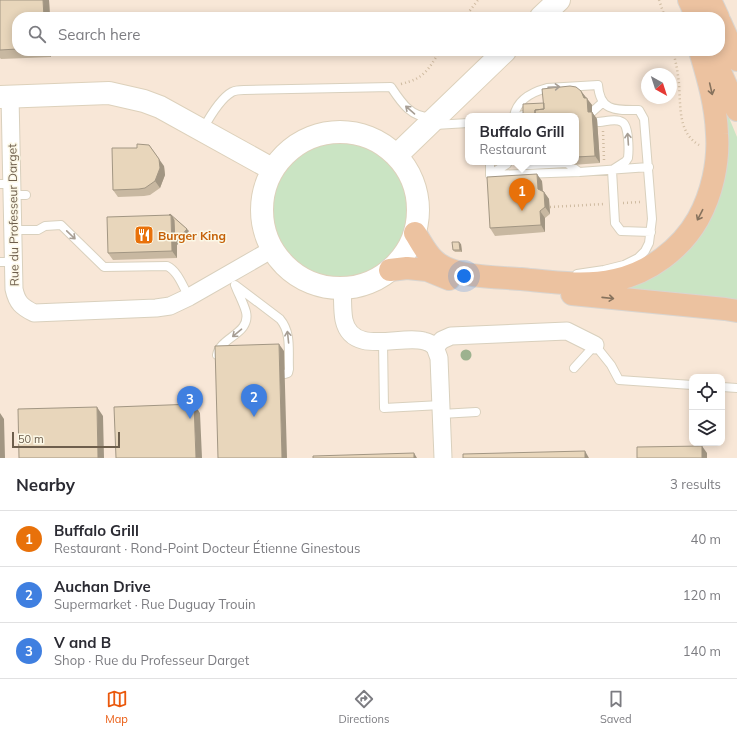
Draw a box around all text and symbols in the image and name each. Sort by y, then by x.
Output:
search box [12,12,725,56]
icon: search [26,23,48,45]
text: Search here [58,25,140,44]
north arrow [641,68,677,104]
one-way arrow [707,82,715,95]
one-way arrow [547,84,560,91]
one-way arrow [405,106,415,115]
popup [465,113,579,165]
text: Buffalo Grill [480,122,564,141]
one-way arrow [624,133,631,146]
text: Restaurant [480,141,546,157]
street label: Rue du Professeur Darget [4,144,22,286]
pin: 1 [509,178,535,211]
one-way arrow [695,209,703,221]
restaurant icon: Burger King [133,224,155,246]
place label: Burger King [158,228,226,243]
one-way arrow [66,230,76,240]
your location [454,266,474,286]
one-way arrow [601,294,614,301]
one-way arrow [231,328,242,337]
one-way arrow [284,331,291,344]
map controls [689,374,725,446]
button: locate [689,374,725,410]
pin: 2 [241,384,267,417]
pin: 3 [177,386,203,419]
button: layers [689,410,725,446]
scale bar [12,430,120,449]
text: 50 m [18,432,44,446]
text: Nearby [16,474,75,495]
text: 3 results [670,476,721,492]
text: Buffalo Grill [54,521,139,540]
text: 1 [25,531,33,547]
text: 40 m [691,531,721,547]
text: Restaurant · Rond-Point Docteur Étienne Ginestous [54,540,360,556]
text: Auchan Drive [54,577,151,596]
text: 2 [25,587,33,603]
text: 120 m [683,587,721,603]
text: Supermarket · Rue Duguay Trouin [54,596,256,612]
text: V and B [54,633,111,652]
text: 3 [25,643,33,659]
text: 140 m [683,643,721,659]
text: Shop · Rue du Professeur Darget [54,652,249,668]
tab: Map [105,688,128,726]
tab: Directions [339,688,389,726]
tab: Saved [600,688,632,726]

